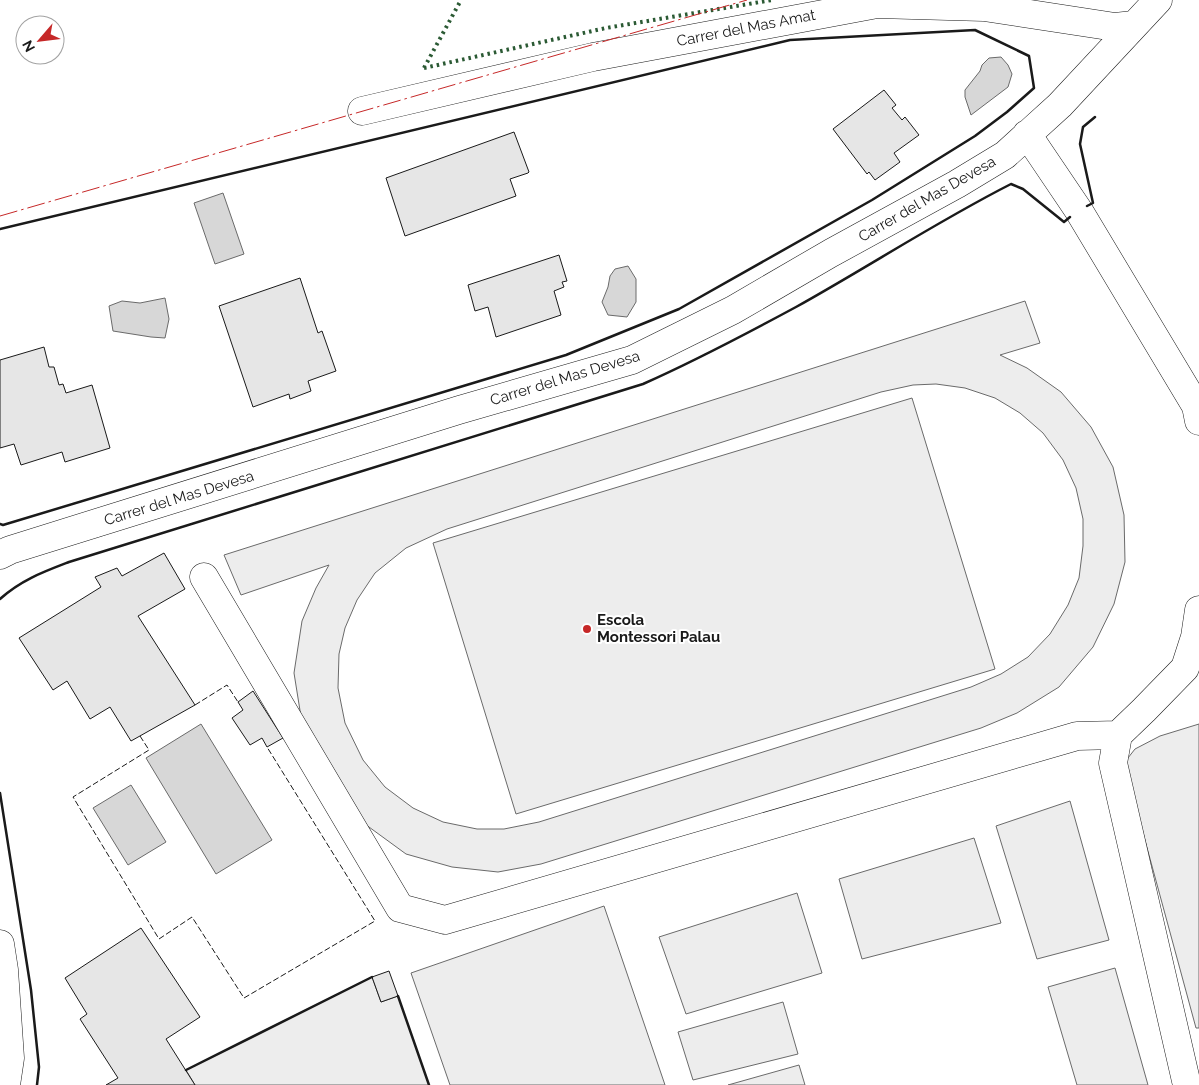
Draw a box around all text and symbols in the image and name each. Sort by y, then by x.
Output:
street label: Carrer del Mas Amat [675,6,817,50]
north arrow [15,15,65,65]
text: N [19,38,38,55]
street label: Carrer del Mas Devesa [855,152,999,246]
street label: Carrer del Mas Devesa [488,347,642,409]
street label: Carrer del Mas Devesa [102,467,256,529]
place label: Escola Montessori Palau [597,611,720,646]
marker: Escola Montessori Palau [581,623,593,635]

